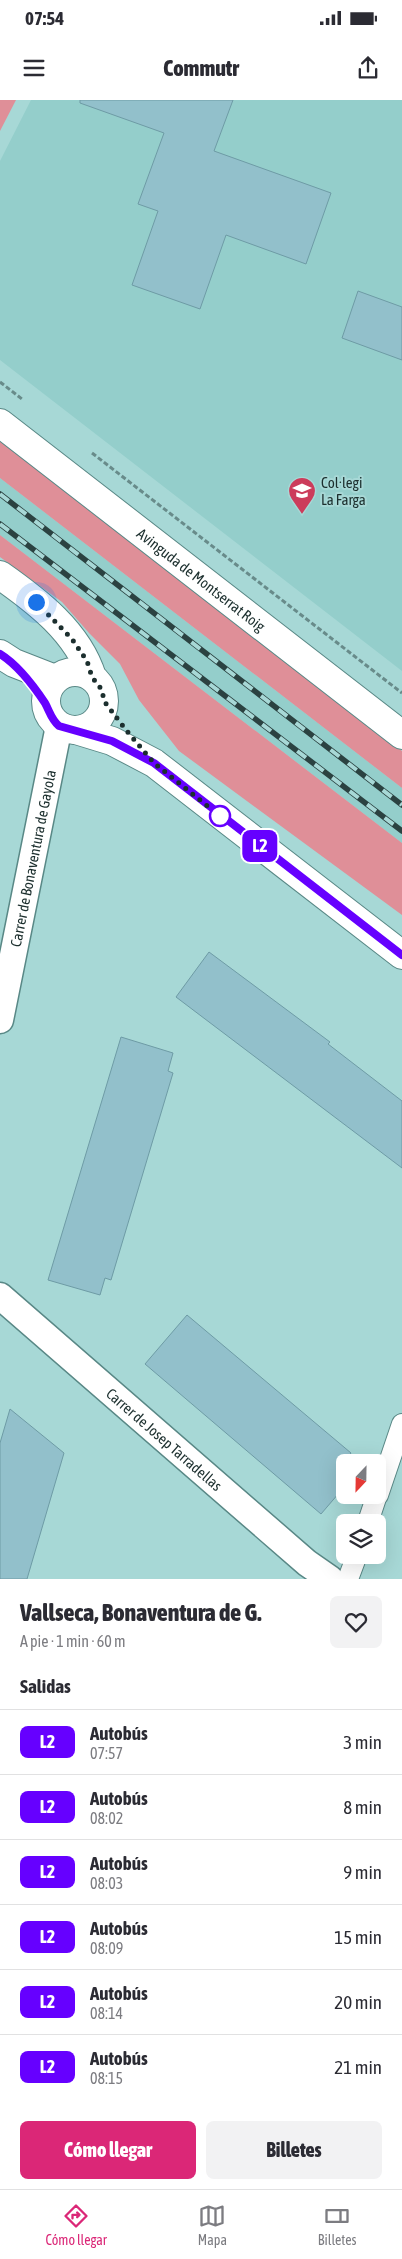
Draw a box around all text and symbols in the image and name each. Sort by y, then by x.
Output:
text: 07:54 [25,7,64,29]
icon: menu [20,54,48,82]
icon: share [354,54,382,82]
text: Commutr [163,55,239,81]
place label: Col·legi La Farga [321,474,366,508]
school or university icon: Col·legi La Farga [287,476,317,515]
street label: Avinguda de Montserrat Roig [134,524,269,635]
your location [24,590,49,615]
street label: Carrer de Bonaventura de Gayola [6,768,59,948]
unlabelled marker [209,805,231,827]
line badge: L2 [238,830,282,862]
text: L2 [252,835,268,856]
street label: Carrer de Josep Tarradellas [103,1384,226,1494]
north arrow [336,1454,386,1504]
map controls [336,1454,386,1564]
button: layers [336,1514,386,1564]
button: heart [330,1596,382,1648]
text: Vallseca, Bonaventura de G. [20,1599,262,1626]
text: A pie · 1 min · 60 m [20,1632,126,1650]
text: Salidas [20,1675,71,1697]
text: Autobús [90,1722,148,1744]
text: L2 [40,1731,55,1752]
text: 3 min [343,1731,382,1753]
text: 07:57 [90,1744,123,1762]
text: Autobús [90,1787,148,1809]
text: L2 [40,1796,55,1817]
text: 8 min [343,1796,382,1818]
text: 08:02 [90,1809,123,1827]
text: Autobús [90,1852,148,1874]
text: L2 [40,1861,55,1882]
text: 9 min [343,1861,382,1883]
text: 08:03 [90,1874,123,1892]
text: Autobús [90,1917,148,1939]
text: L2 [40,1926,55,1947]
text: 15 min [334,1926,382,1948]
text: 08:09 [90,1939,123,1957]
text: Autobús [90,1982,148,2004]
text: L2 [40,1991,55,2012]
text: 20 min [334,1991,382,2013]
text: 08:14 [90,2004,123,2022]
text: Autobús [90,2047,148,2069]
text: L2 [40,2056,55,2077]
text: 21 min [334,2056,382,2078]
text: 08:15 [90,2069,123,2087]
button: Cómo llegar [20,2121,196,2179]
button: Billetes [206,2121,382,2179]
tab: Cómo llegar [45,2202,107,2248]
tab: Mapa [198,2202,227,2248]
tab: Billetes [318,2202,357,2248]

